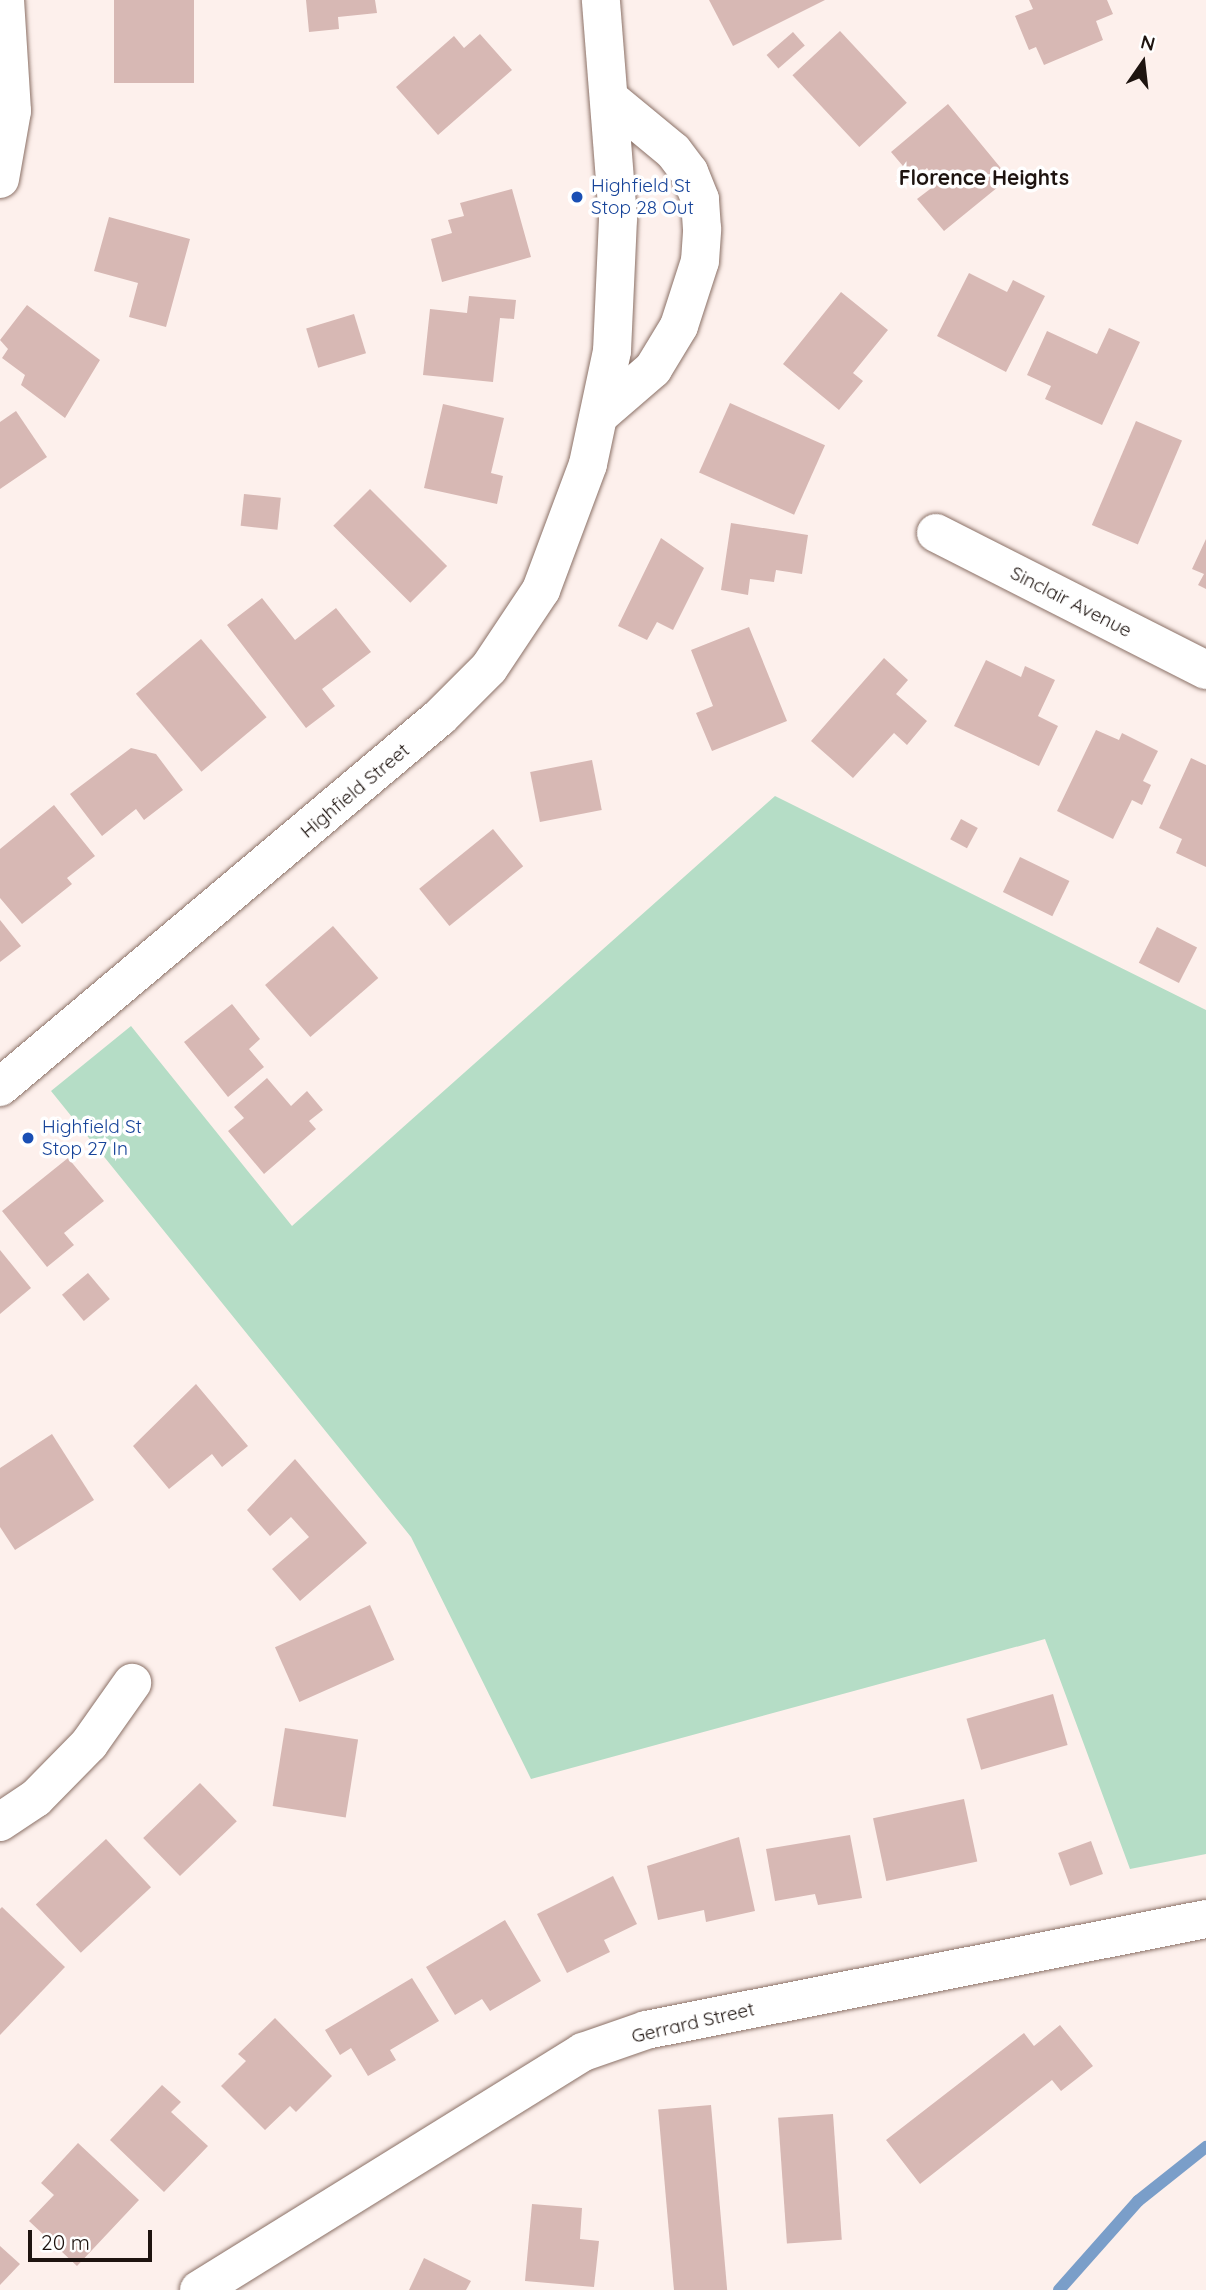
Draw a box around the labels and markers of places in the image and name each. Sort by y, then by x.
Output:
place label: Highfield St Stop 28 Out [591,175,694,219]
marker: Highfield St Stop 28 Out [569,189,585,205]
place label: Highfield St Stop 27 In [42,1116,142,1160]
marker: Highfield St Stop 27 In [20,1130,36,1146]

